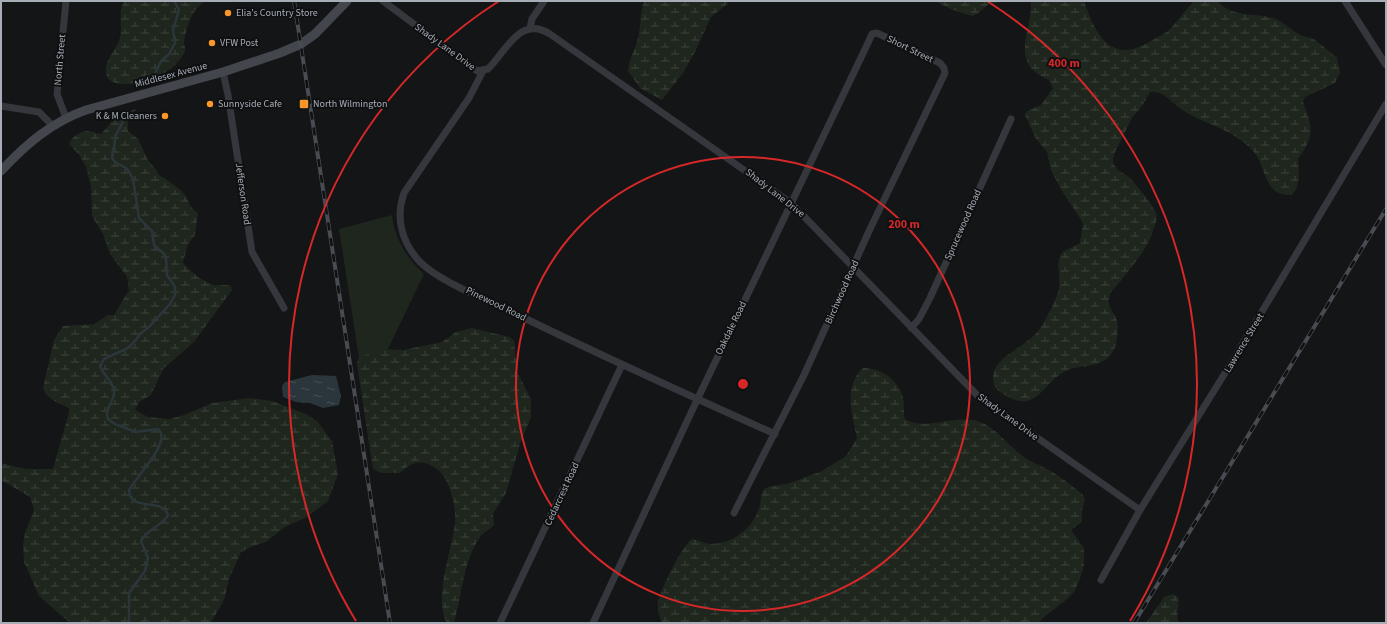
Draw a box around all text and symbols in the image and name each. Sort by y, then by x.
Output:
place label: Elia's Country Store [236,6,318,20]
marker: Elia's Country Store [223,8,233,18]
street label: Shady Lane Drive [412,20,478,74]
street label: Short Street [884,32,936,67]
street label: North Street [51,33,69,86]
place label: VFW Post [220,36,259,50]
marker: VFW Post [207,38,217,48]
text: 400 m [1048,55,1080,72]
street label: Middlesex Avenue [133,59,209,91]
place label: Sunnyside Cafe [218,97,282,111]
place label: North Wilmington [313,97,387,111]
marker: North Wilmington [298,98,310,110]
marker: Sunnyside Cafe [205,99,215,109]
place label: K & M Cleaners [96,109,157,123]
marker: K & M Cleaners [160,111,170,121]
street label: Jefferson Road [232,162,254,226]
street label: Shady Lane Drive [742,165,808,221]
street label: Sprucewood Road [941,187,985,263]
text: 200 m [888,216,920,233]
street label: Birchwood Road [822,258,862,326]
street label: Pinewood Road [463,283,529,325]
street label: Oakdale Road [712,299,750,357]
street label: Lawrence Street [1221,310,1268,375]
centre of rings [736,377,750,391]
street label: Shady Lane Drive [975,390,1041,444]
street label: Cedarcrest Road [541,460,583,528]

